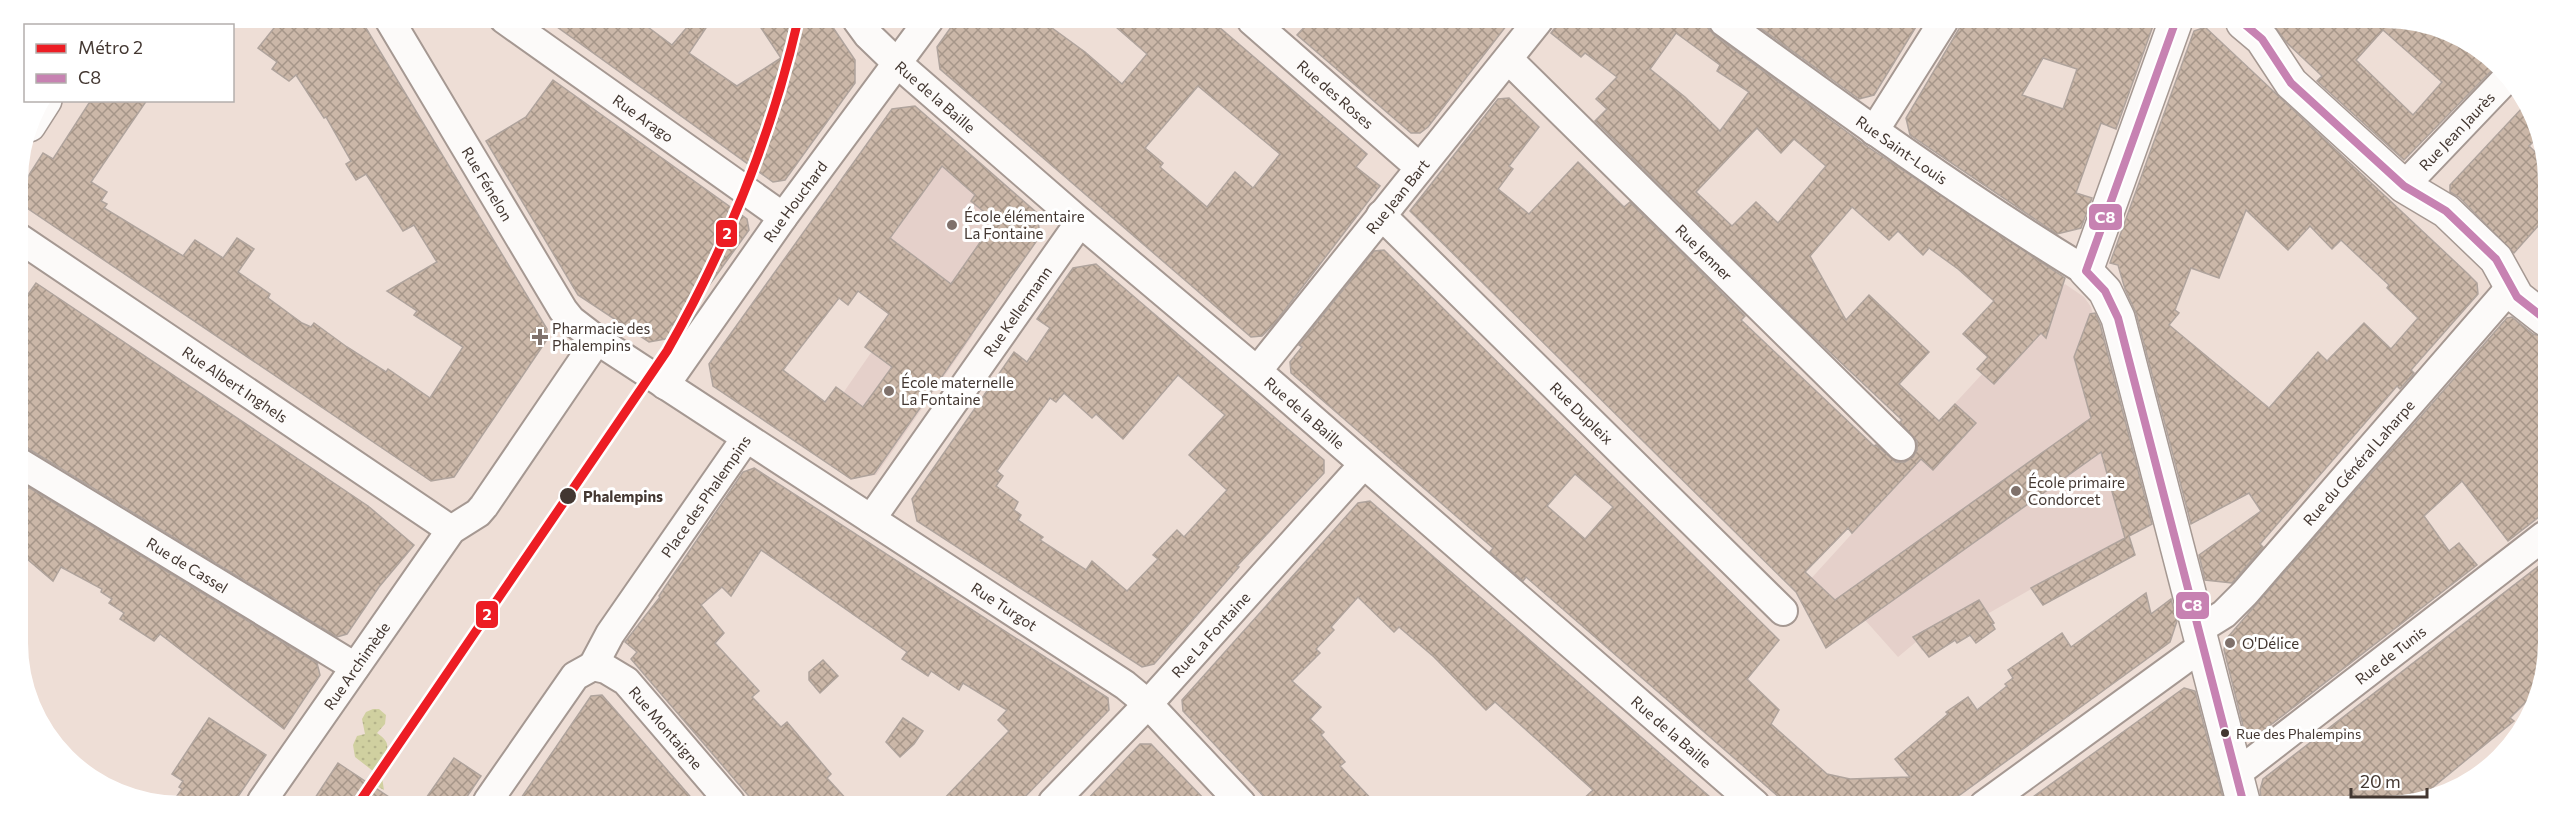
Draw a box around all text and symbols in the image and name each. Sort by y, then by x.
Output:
legend [24,24,234,102]
text: Métro 2 [78,36,143,58]
street label: Rue des Roses [1294,56,1378,132]
street label: Rue de la Baille [892,57,979,136]
text: C8 [78,66,101,88]
street label: Rue Jean Jaurès [2415,88,2498,174]
street label: Rue Arago [610,90,677,146]
street label: Rue Saint-Louis [1853,112,1951,188]
street label: Rue Fénelon [458,143,517,224]
street label: Rue Jean Bart [1362,155,1433,237]
street label: Rue Houchard [759,157,831,245]
line badge: C8 [2088,203,2123,231]
place label: École élémentaire La Fontaine [964,206,1085,242]
text: C8 [2095,207,2116,226]
marker: École élémentaire La Fontaine [945,218,959,232]
line badge: 2 [715,219,738,248]
street label: Rue Jenner [1672,220,1736,284]
text: 2 [722,223,732,242]
street label: Rue Kellermann [979,263,1055,360]
place label: Pharmacie des Phalempins [552,319,650,354]
marker: Pharmacie des Phalempins [533,330,547,344]
street label: Rue Albert Inghels [179,342,291,426]
place label: École maternelle La Fontaine [901,372,1014,408]
street label: Rue de la Baille [1261,373,1349,452]
street label: Rue Dupleix [1547,378,1617,448]
marker: École maternelle La Fontaine [882,384,896,398]
street label: Rue du Général Laharpe [2299,396,2418,529]
street label: Place des Phalempins [657,432,754,561]
place label: École primaire Condorcet [2028,472,2125,508]
marker: École primaire Condorcet [2009,484,2023,498]
marker: Phalempins [558,486,578,506]
place label: Phalempins [583,487,663,505]
street label: Rue de Cassel [143,533,231,597]
street label: Rue Turgot [968,578,1041,634]
street label: Rue La Fontaine [1167,588,1254,681]
line badge: C8 [2175,591,2210,620]
text: C8 [2182,595,2203,614]
line badge: 2 [475,600,499,629]
text: 2 [482,604,492,623]
street label: Rue Archimède [320,618,393,713]
street label: Rue de Tunis [2351,622,2429,688]
place label: O'Délice [2242,634,2299,652]
marker: O'Délice [2223,636,2237,650]
street label: Rue Montaigne [625,682,707,773]
street label: Rue de la Baille [1628,692,1715,771]
place label: Rue des Phalempins [2236,725,2361,742]
marker: Rue des Phalempins [2219,727,2231,739]
scale bar [2351,761,2428,799]
text: 20 m [2360,770,2401,792]

